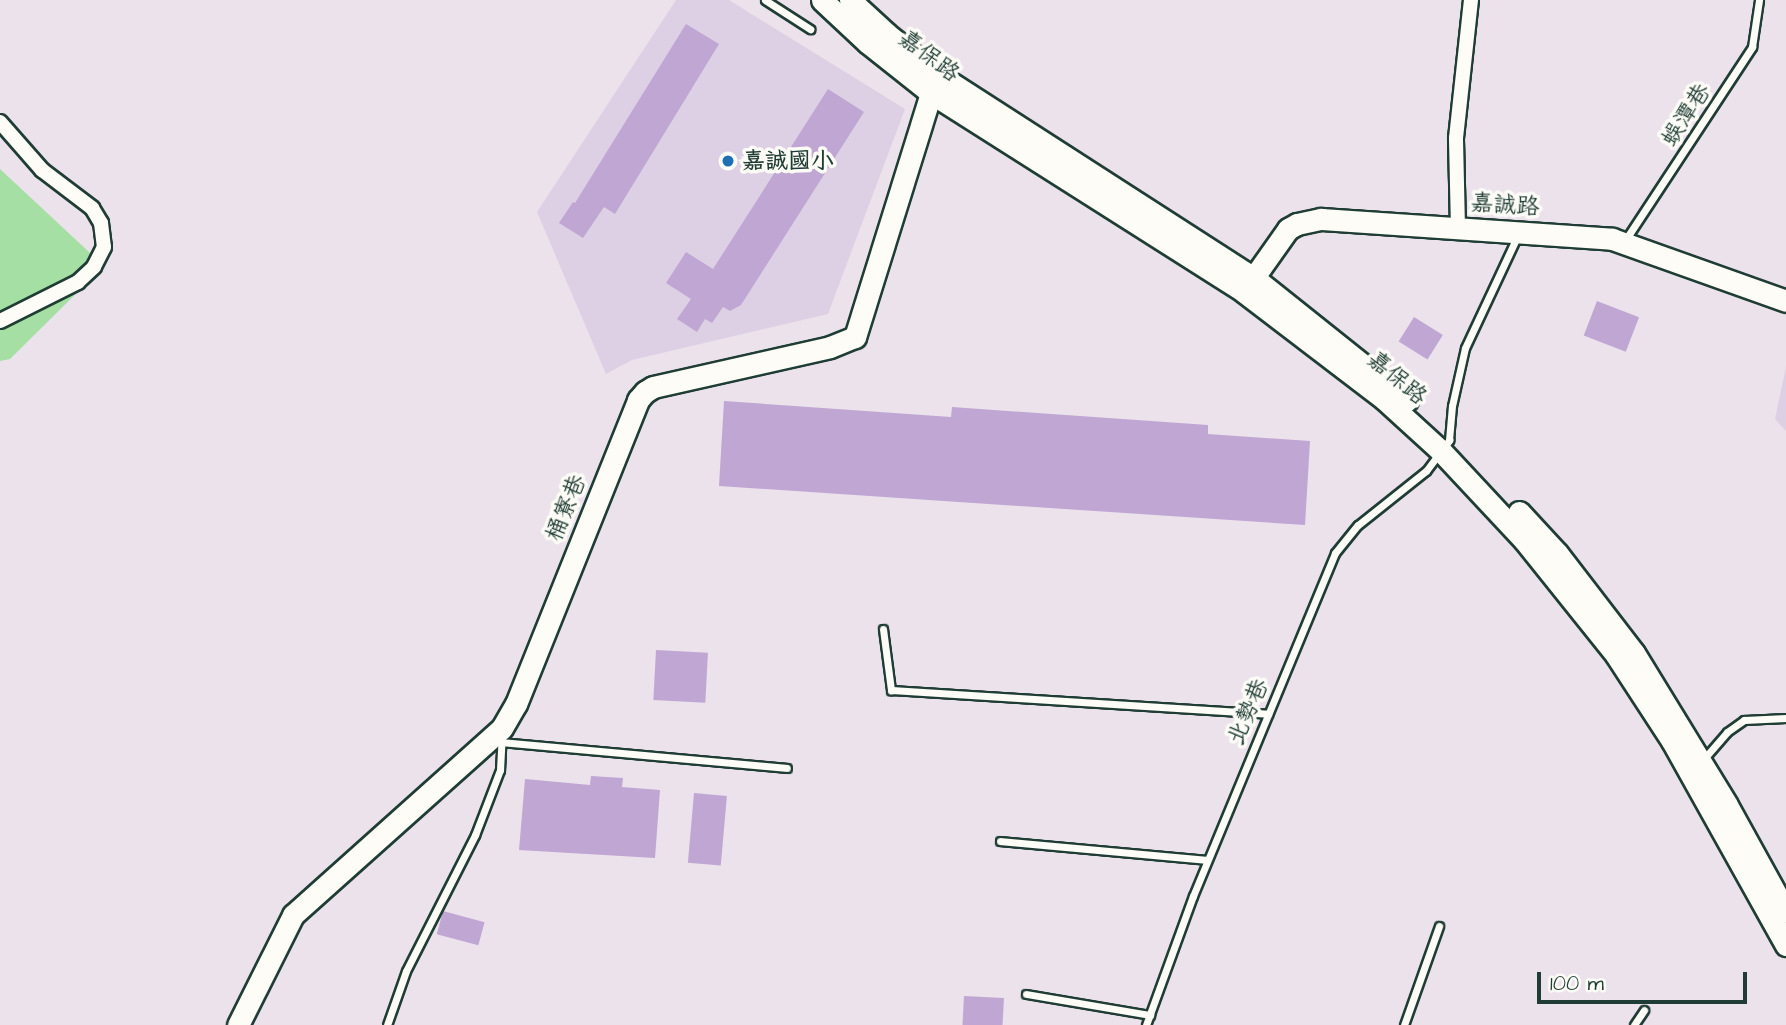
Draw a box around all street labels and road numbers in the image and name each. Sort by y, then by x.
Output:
street label: 嘉保路 [893,24,965,88]
street label: 蜈潭巷 [1656,79,1716,151]
street label: 嘉誠路 [1470,189,1540,221]
street label: 嘉保路 [1362,345,1432,411]
street label: 桶寮巷 [540,471,592,545]
street label: 北勢巷 [1222,675,1274,749]

